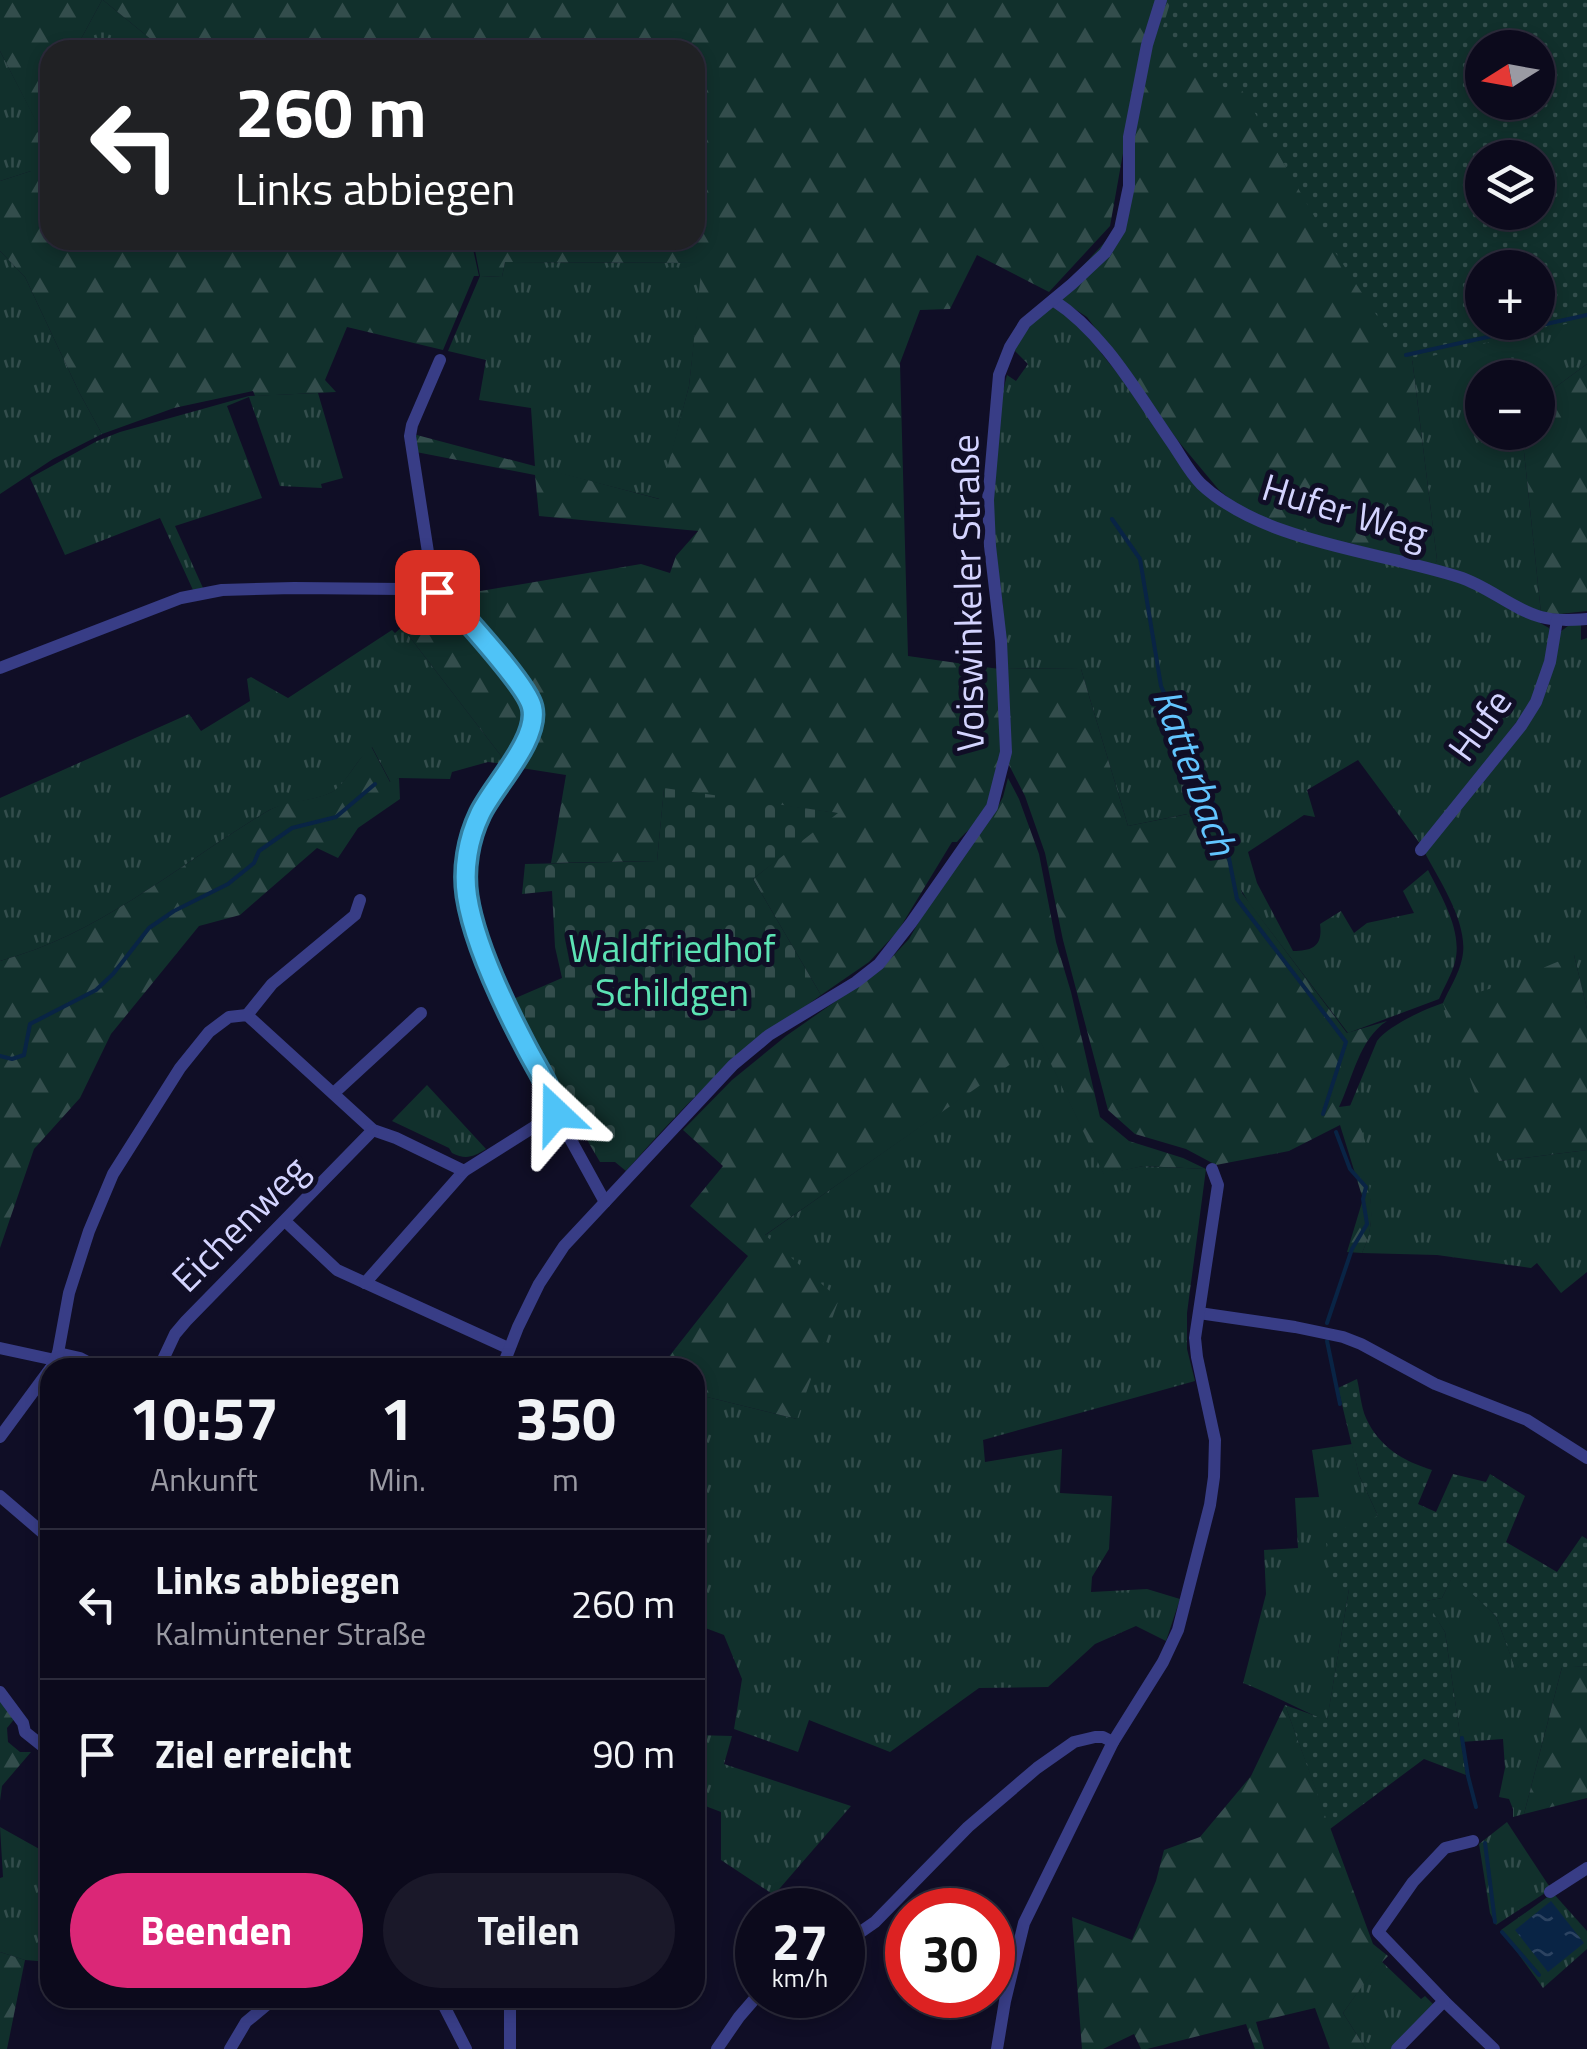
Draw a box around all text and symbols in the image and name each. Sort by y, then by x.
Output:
north arrow [1465,30,1555,120]
map controls [1465,30,1555,450]
text: 260 m [235,58,427,164]
icon: left [70,80,200,210]
button: layers [1465,140,1555,230]
text: Links abbiegen [235,154,515,222]
button: + [1465,250,1555,340]
button: − [1465,360,1555,450]
street label: Voiswinkeler Straße [935,434,999,752]
street label: Hufer Weg [1255,457,1435,563]
pin [395,550,480,635]
icon: arrive [410,565,465,620]
street label: Hufe [1433,676,1525,773]
water label: Katterbach [1137,680,1254,864]
park label: Waldfriedhof Schildgen [568,919,776,1021]
position arrow [504,1061,608,1165]
street label: Eichenweg [158,1142,321,1305]
text: 10:57 [129,1372,279,1463]
text: 1 [380,1372,414,1463]
text: 350 [515,1372,616,1463]
text: Ankunft [150,1455,258,1503]
text: Min. [368,1455,426,1503]
text: m [552,1455,579,1503]
text: Links abbiegen [155,1551,400,1609]
text: 260 m [571,1575,675,1633]
icon: left [70,1577,125,1632]
text: Kalmüntener Straße [155,1609,426,1657]
text: Ziel erreicht [155,1725,352,1783]
text: 90 m [592,1725,675,1783]
icon: arrive [70,1727,125,1782]
button: Beenden [70,1873,363,1988]
button: Teilen [383,1873,675,1988]
speed limit sign: 30 [885,1888,1015,2018]
text: 27 [772,1903,828,1979]
text: km/h [772,1959,828,1997]

